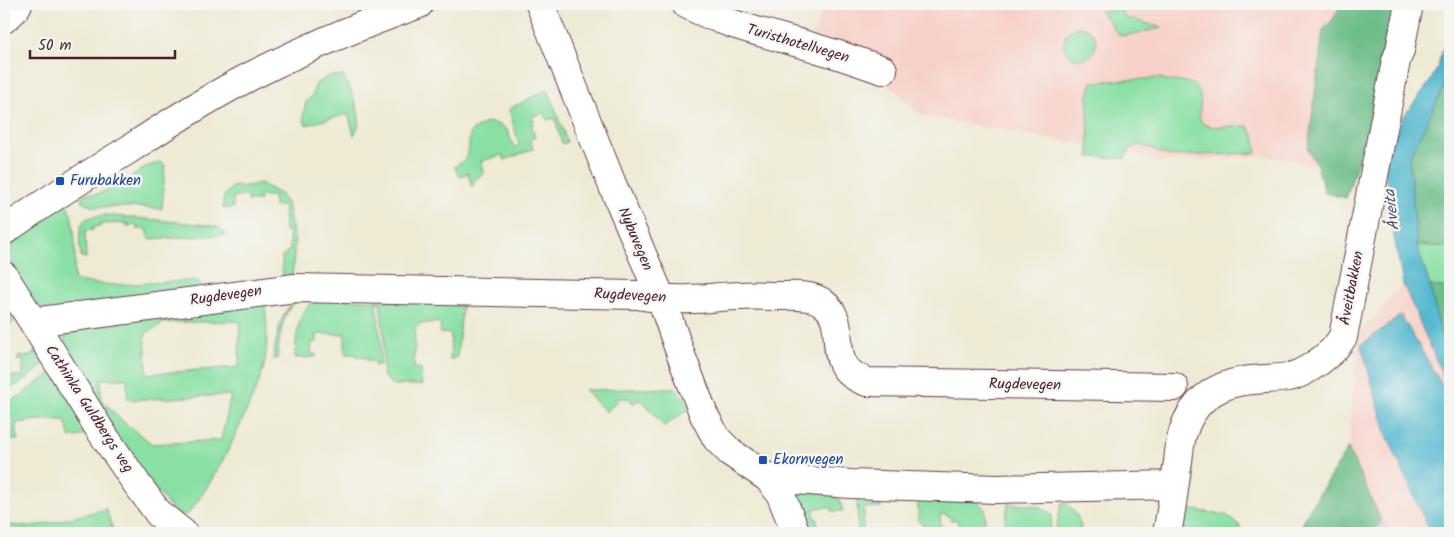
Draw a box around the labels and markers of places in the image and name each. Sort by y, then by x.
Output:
place label: Furubakken [70,169,141,193]
marker: Furubakken [54,175,66,187]
place label: Ekornvegen [773,448,844,472]
marker: Ekornvegen [757,454,769,466]

